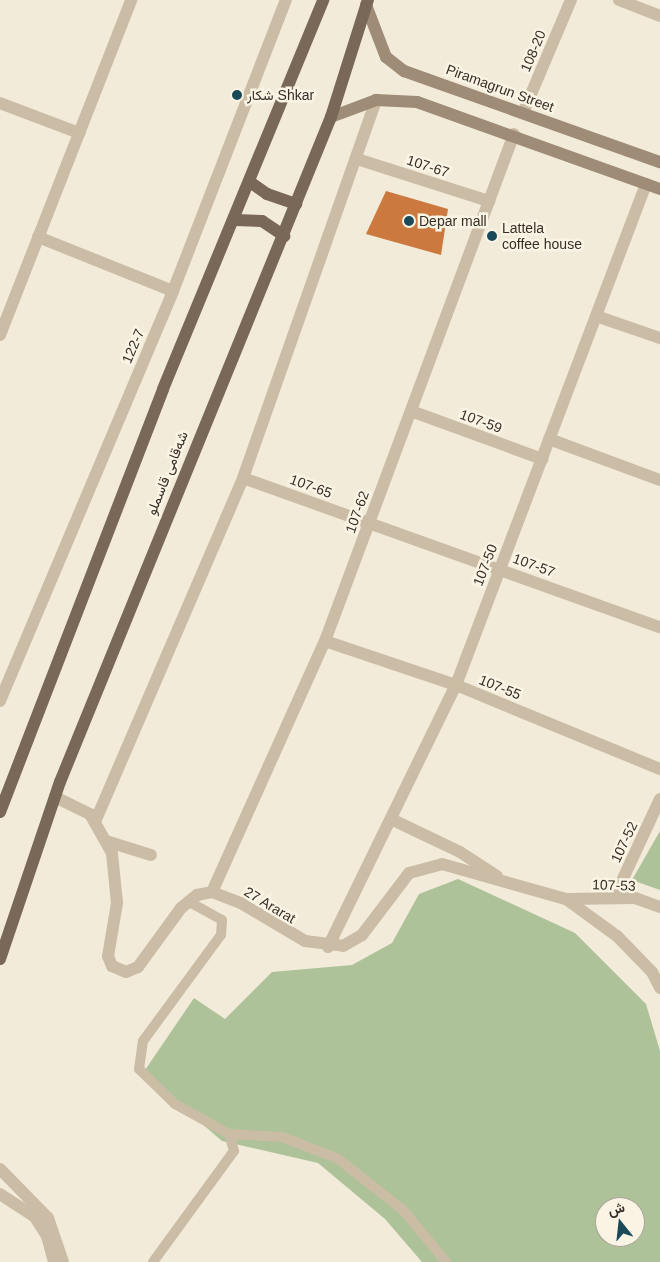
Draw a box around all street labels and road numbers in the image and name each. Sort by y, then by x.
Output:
street label: 108-20 [517,28,549,74]
street label: Piramagrun Street [444,61,556,115]
street label: 107-67 [405,151,451,181]
street label: 122-7 [118,326,148,366]
street label: 107-59 [458,406,504,436]
street label: شەقامی قاسملو [143,429,191,517]
street label: 107-65 [288,471,334,501]
street label: 107-62 [342,489,372,535]
street label: 107-50 [469,542,501,588]
street label: 107-57 [511,550,557,580]
street label: 107-55 [477,671,523,703]
street label: 107-52 [607,819,641,865]
street label: 107-53 [592,876,636,894]
street label: 27 Ararat [241,883,299,927]

